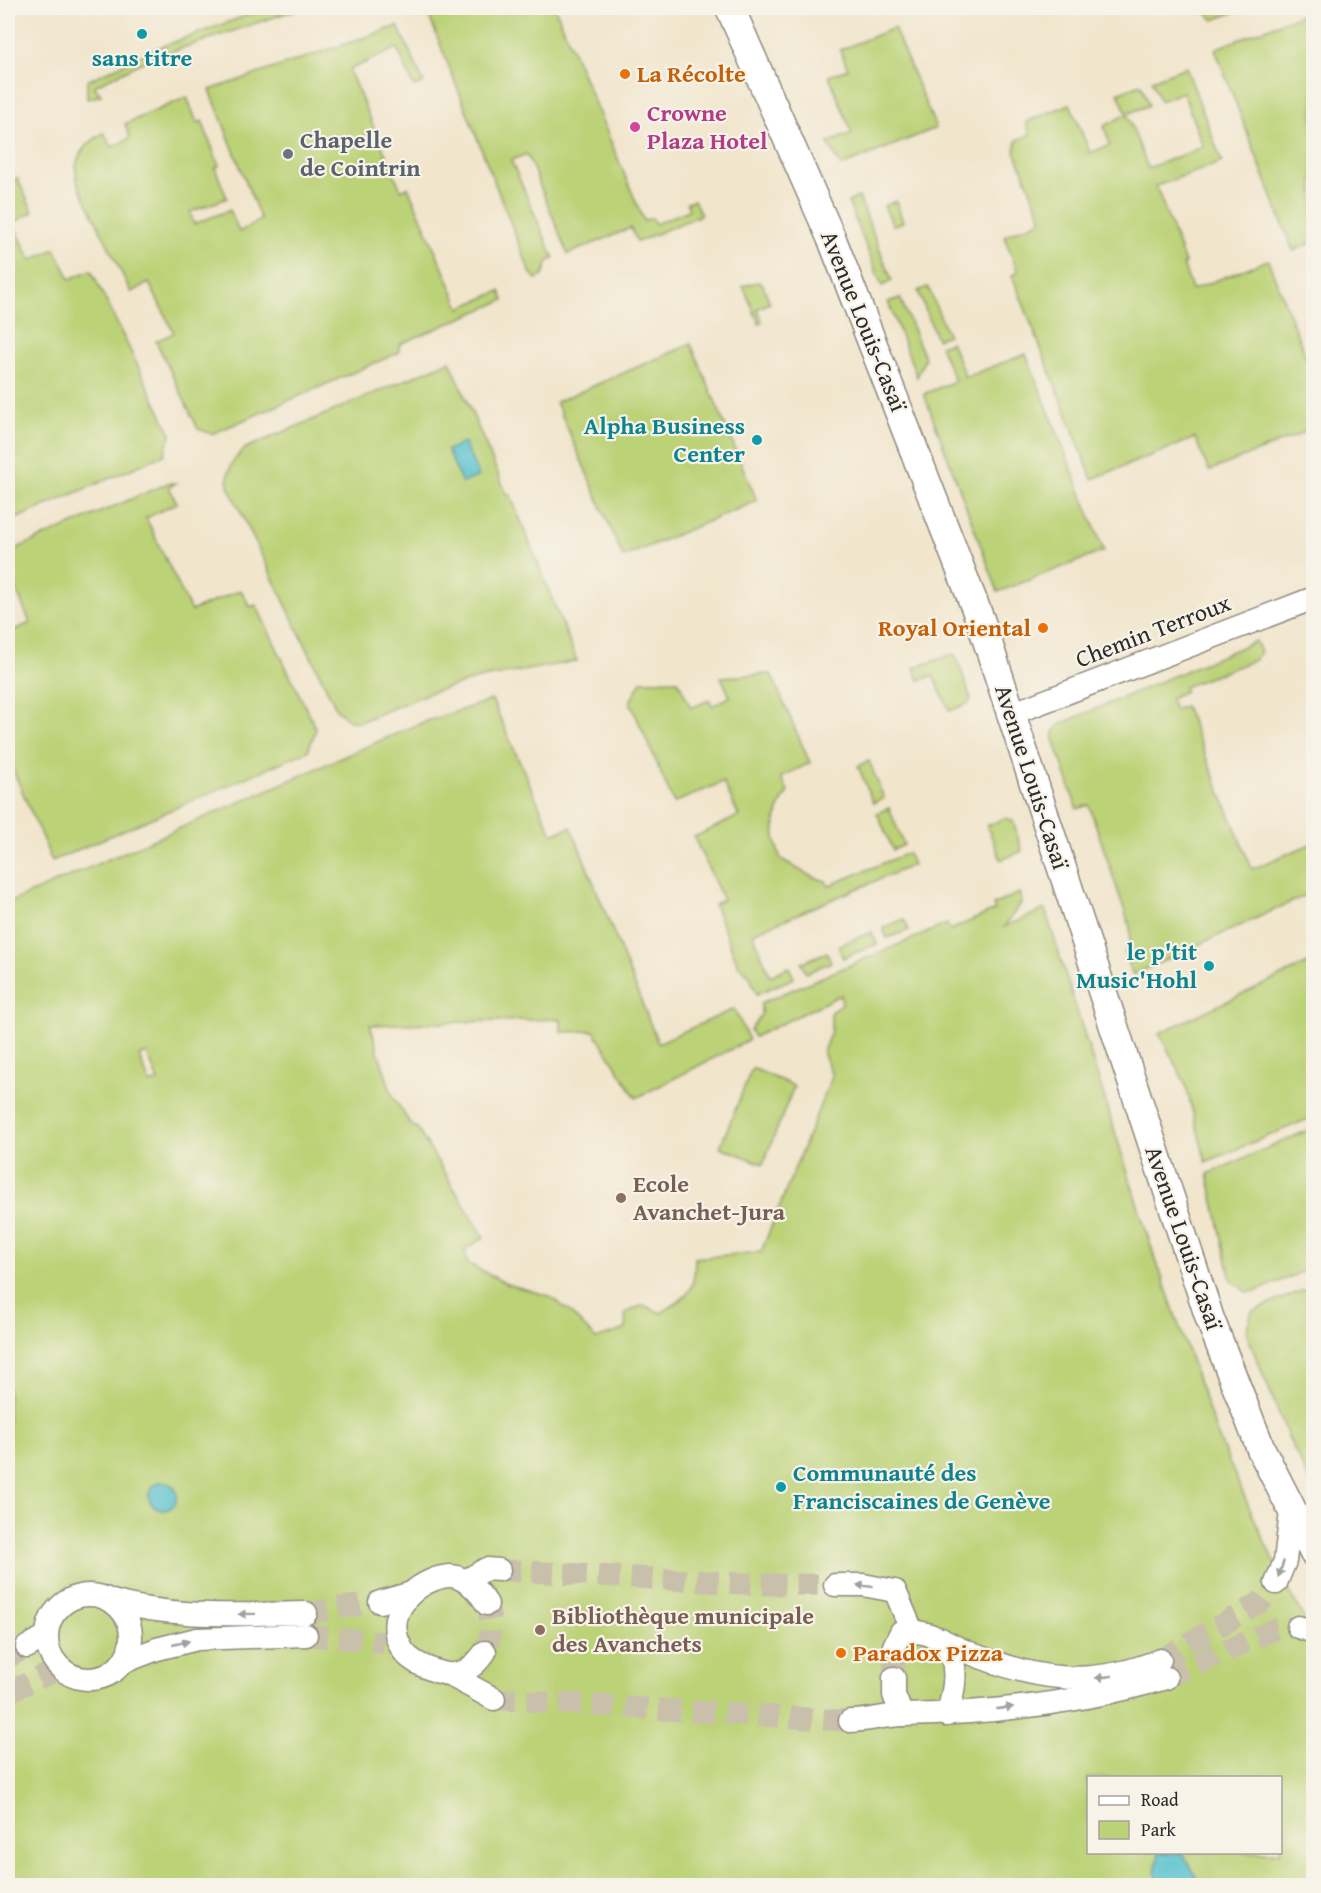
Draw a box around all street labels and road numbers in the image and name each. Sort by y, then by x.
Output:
street label: Avenue Louis-Casaï [812,225,917,418]
street label: Chemin Terroux [1070,585,1236,676]
street label: Avenue Louis-Casaï [986,680,1079,875]
street label: Avenue Louis-Casaï [1137,1141,1233,1336]

